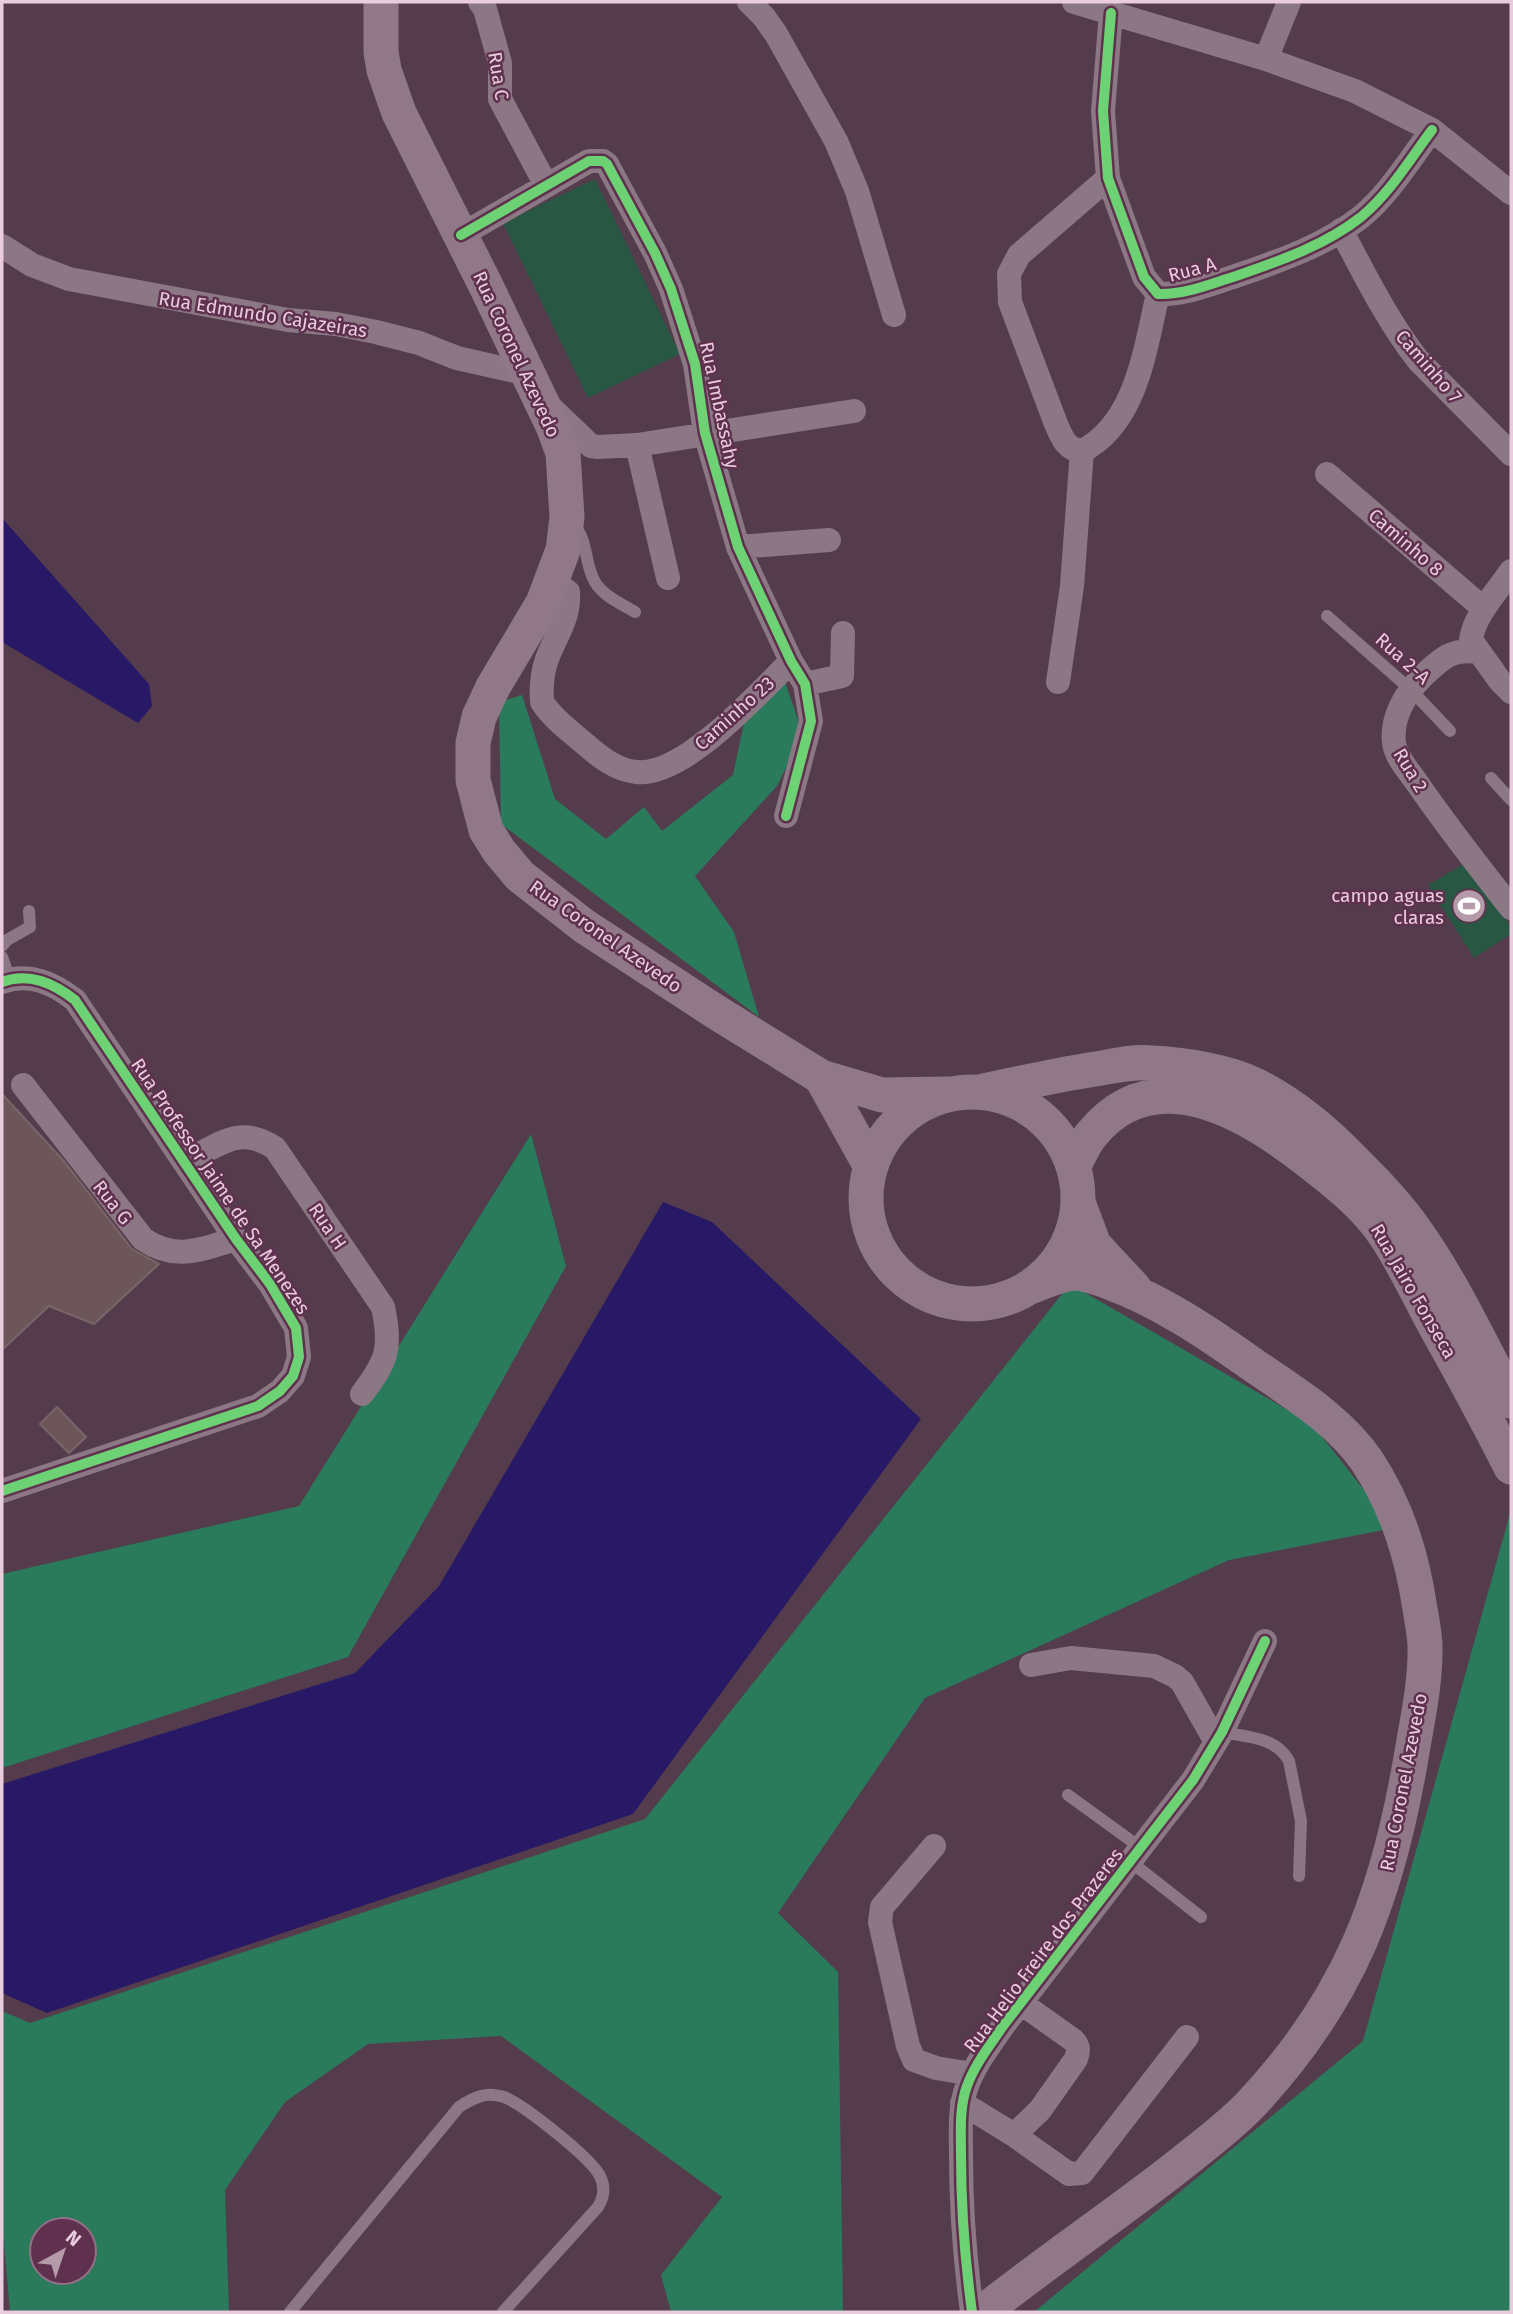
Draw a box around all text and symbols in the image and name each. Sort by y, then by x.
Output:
street label: Rua C [483,50,514,102]
street label: Rua A [1166,252,1219,287]
street label: Rua Coronel Azevedo [468,267,565,441]
street label: Rua Edmundo Cajazeiras [157,287,369,342]
street label: Caminho 7 [1391,325,1467,408]
street label: Rua Imbassahy [695,340,744,471]
street label: Caminho 8 [1364,504,1448,581]
street label: Rua 2-A [1371,628,1435,689]
street label: Caminho 23 [690,671,779,755]
street label: Rua 2 [1389,744,1433,796]
street label: Rua Coronel Azevedo [525,875,686,998]
place label: campo aguas claras [1331,884,1444,929]
sports icon: campo aguas claras [1450,887,1488,925]
street label: Rua Professor Jaime de Sa Menezes [126,1054,315,1319]
street label: Rua G [88,1176,137,1229]
street label: Rua H [304,1199,351,1254]
street label: Rua Jairo Fonseca [1366,1220,1461,1363]
street label: Rua Coronel Azevedo [1375,1691,1432,1873]
street label: Rua Helio Freire dos Prazeres [959,1843,1128,2057]
north arrow [28,2216,98,2286]
text: N [61,2225,86,2251]

